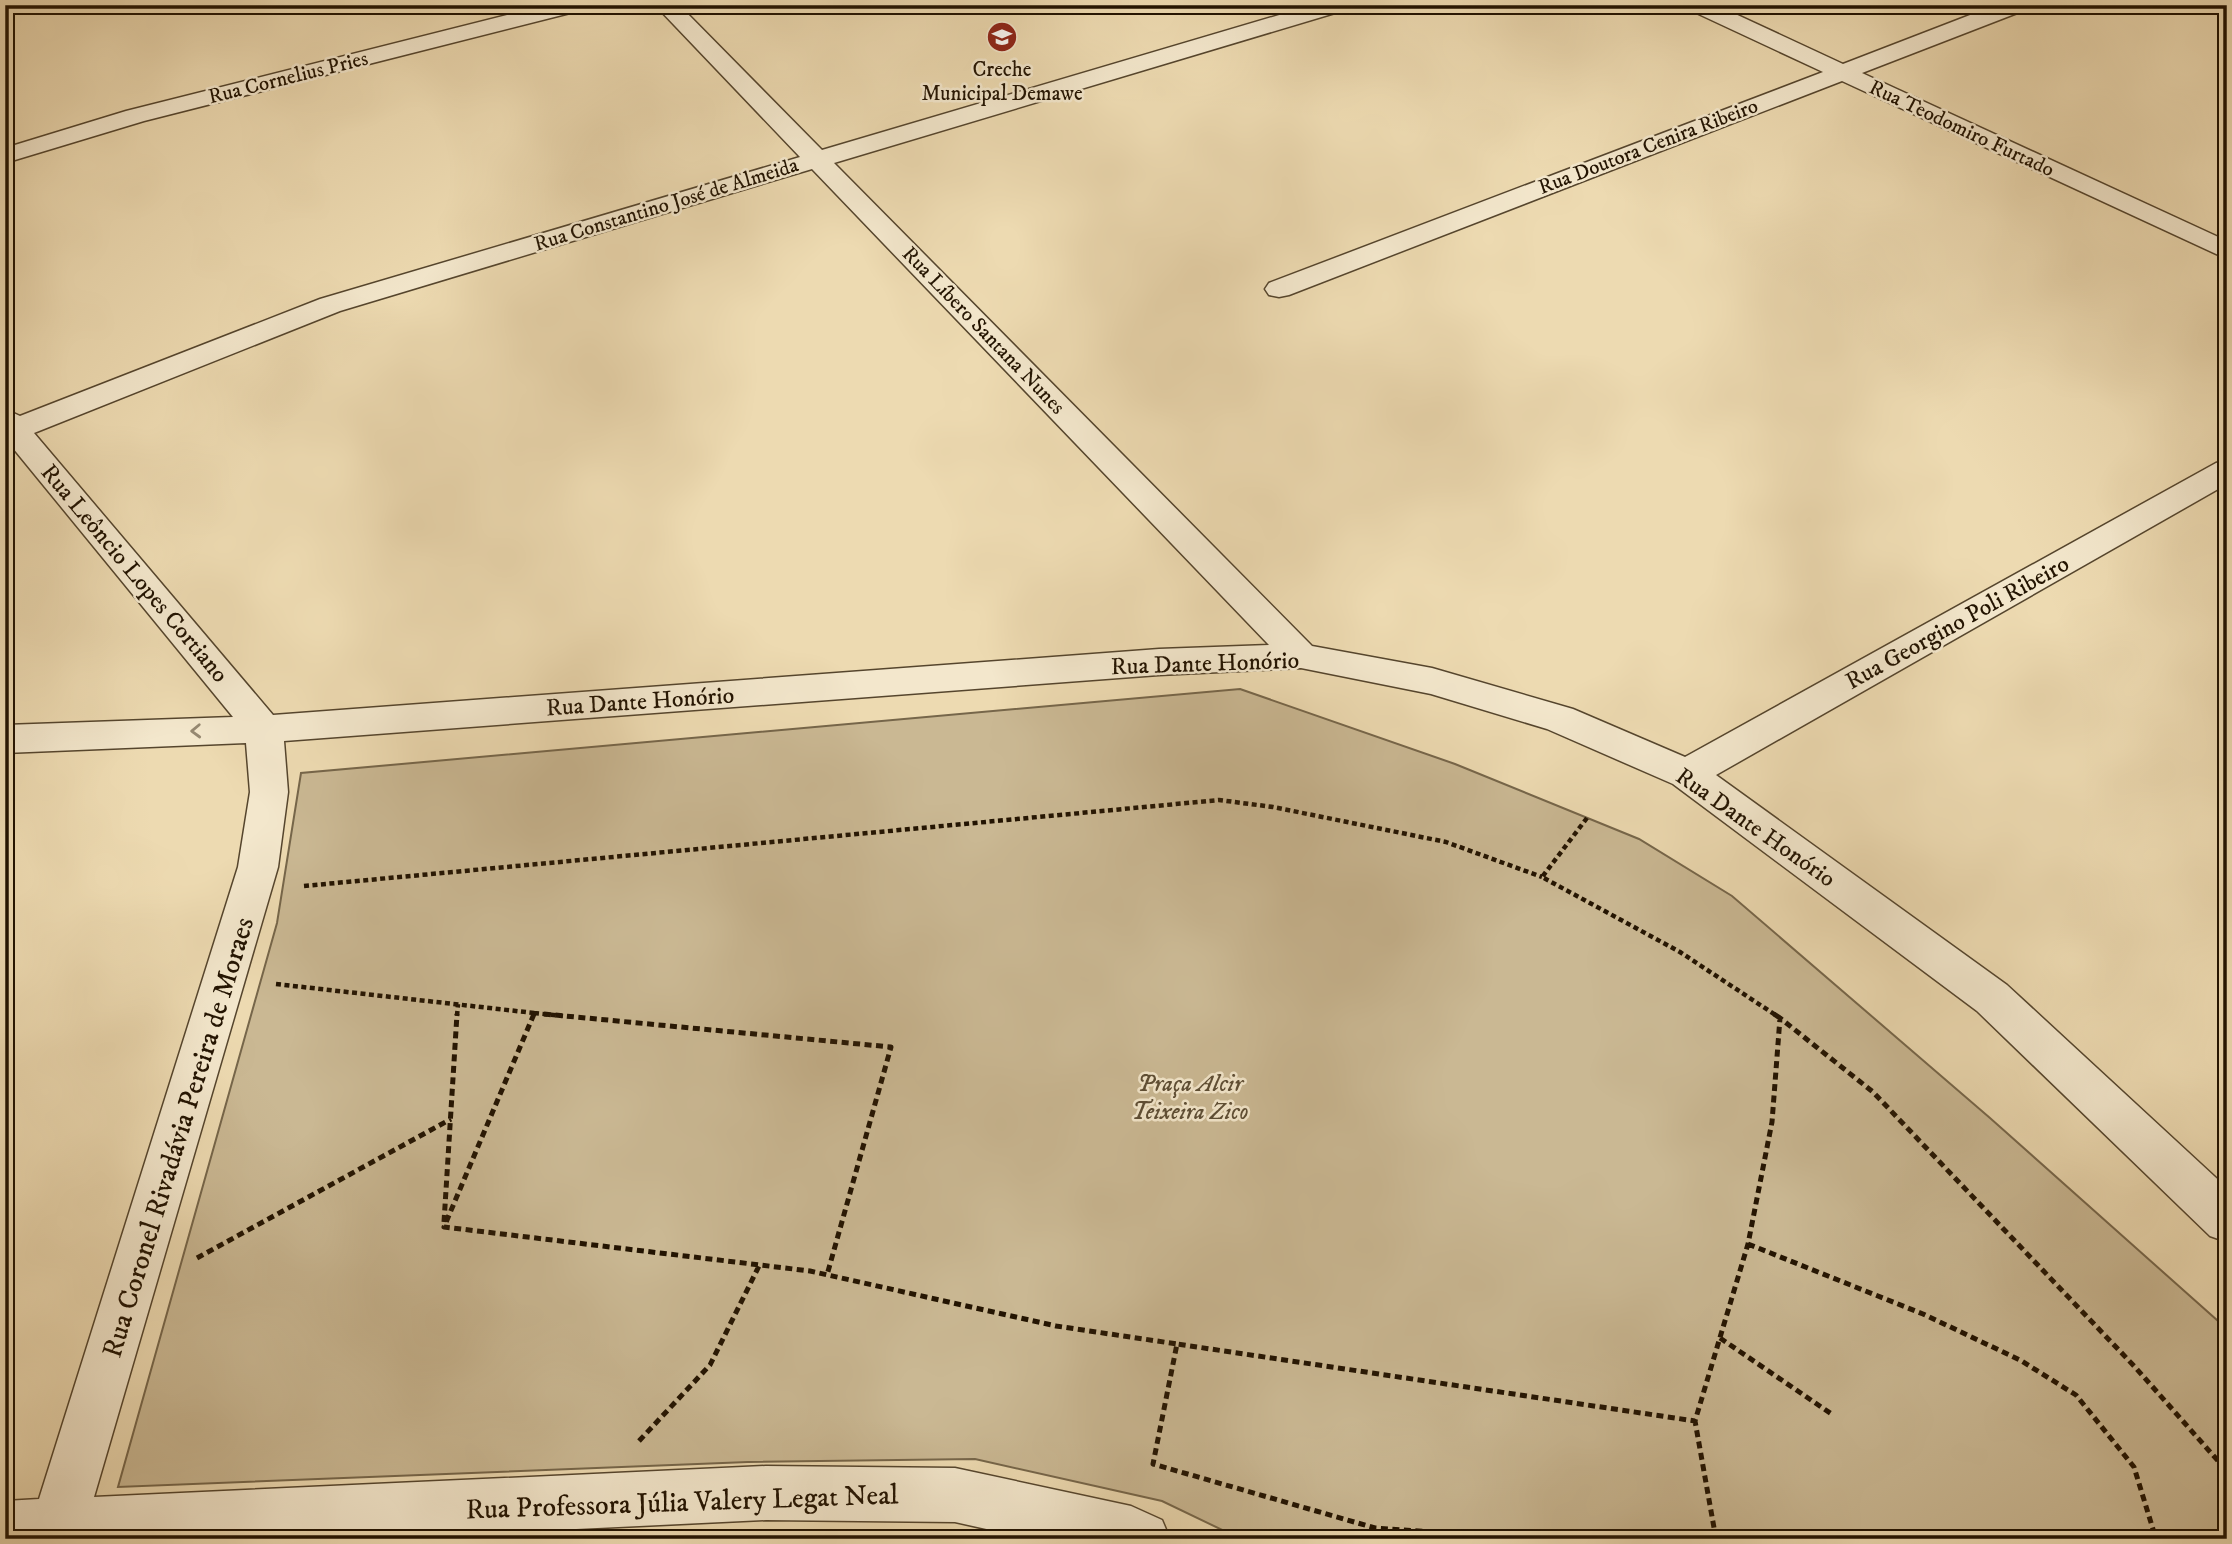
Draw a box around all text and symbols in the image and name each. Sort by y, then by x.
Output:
school or university icon: Creche Municipal Demawe [985,20,1019,54]
street label: Rua Cornelius Pries [206,46,371,110]
place label: Creche Municipal Demawe [921,57,1083,107]
street label: Rua Teodomiro Furtado [1865,75,2058,183]
street label: Rua Doutora Cenira Ribeiro [1535,93,1762,201]
street label: Rua Constantino José de Almeida [531,152,802,258]
street label: Rua Líbero Santana Nunes [896,241,1070,420]
street label: Rua Leôncio Lopes Cortiano [34,458,235,689]
street label: Rua Georgino Poli Ribeiro [1840,549,2075,697]
street label: Rua Dante Honório [1110,646,1300,682]
street label: Rua Dante Honório [545,680,735,724]
one-way arrow [190,724,201,739]
street label: Rua Dante Honório [1670,761,1841,894]
street label: Rua Coronel Rivadávia Pereira de Moraes [95,913,262,1362]
park label: Praça Alcir Teixeira Zico [1132,1069,1248,1127]
street label: Rua Professora Júlia Valery Legat Neal [465,1477,900,1528]

